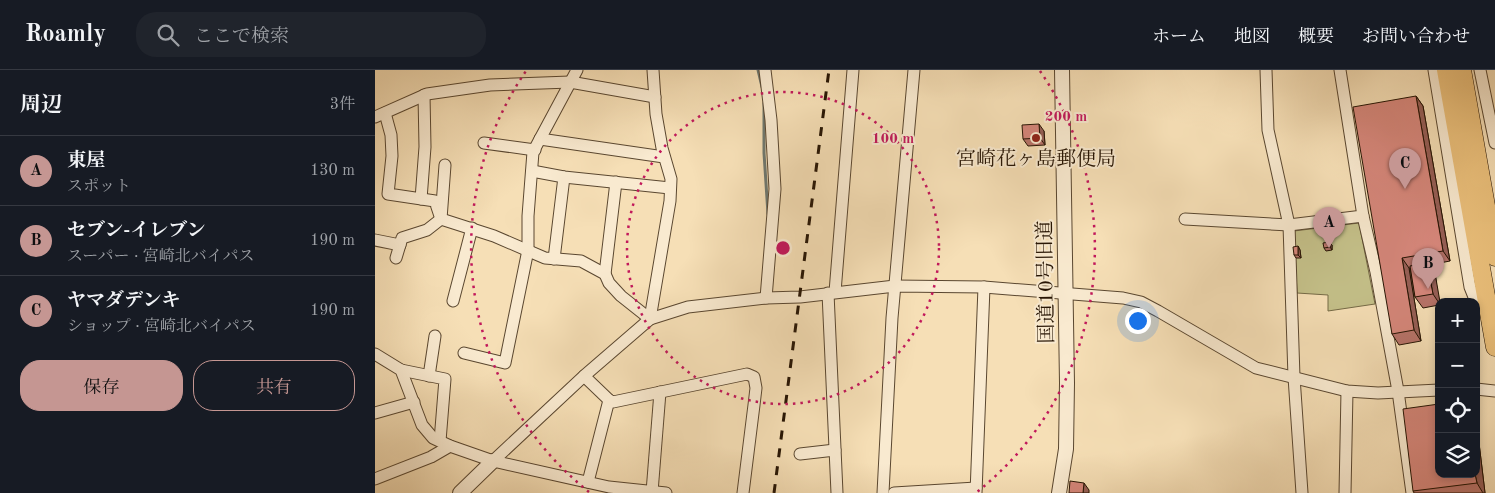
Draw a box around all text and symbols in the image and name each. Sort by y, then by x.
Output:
search box [136,12,486,57]
icon: search [154,21,182,49]
text: Roamly [25,23,106,47]
text: ここで検索 [194,28,289,47]
text: ホーム [1152,28,1206,46]
text: 地図 [1234,28,1270,46]
text: 概要 [1298,28,1334,46]
text: お問い合わせ [1362,28,1470,46]
text: 周辺 [20,95,62,116]
text: 3件 [330,97,355,113]
text: 200 m [1045,110,1087,125]
text: 100 m [872,132,914,147]
marker: 宮崎花ヶ島郵便局 [1030,132,1042,144]
place label: 宮崎花ヶ島郵便局 [956,148,1116,170]
pin: C [1389,148,1421,189]
text: 東屋 [67,152,105,171]
text: A [30,163,42,179]
text: 130 m [310,163,355,179]
text: スポット [67,179,131,195]
pin: A [1313,207,1345,248]
street label: 国道10号旧道 [1034,220,1058,344]
text: セブン-イレブン [67,222,206,241]
text: B [30,233,42,249]
text: 190 m [310,233,355,249]
centre of rings [774,239,792,257]
pin: B [1412,248,1444,289]
text: スーパー · 宮崎北バイパス [67,249,255,265]
text: ヤマダデンキ [67,292,181,311]
map controls [1435,298,1480,478]
button: + [1435,298,1480,343]
text: C [31,303,41,319]
text: 190 m [310,303,355,319]
your location [1125,308,1151,334]
text: ショップ · 宮崎北バイパス [67,319,256,335]
button: − [1435,343,1480,388]
button: 保存 [20,360,183,411]
button: 共有 [193,360,355,411]
button: locate [1435,388,1480,433]
button: layers [1435,433,1480,478]

